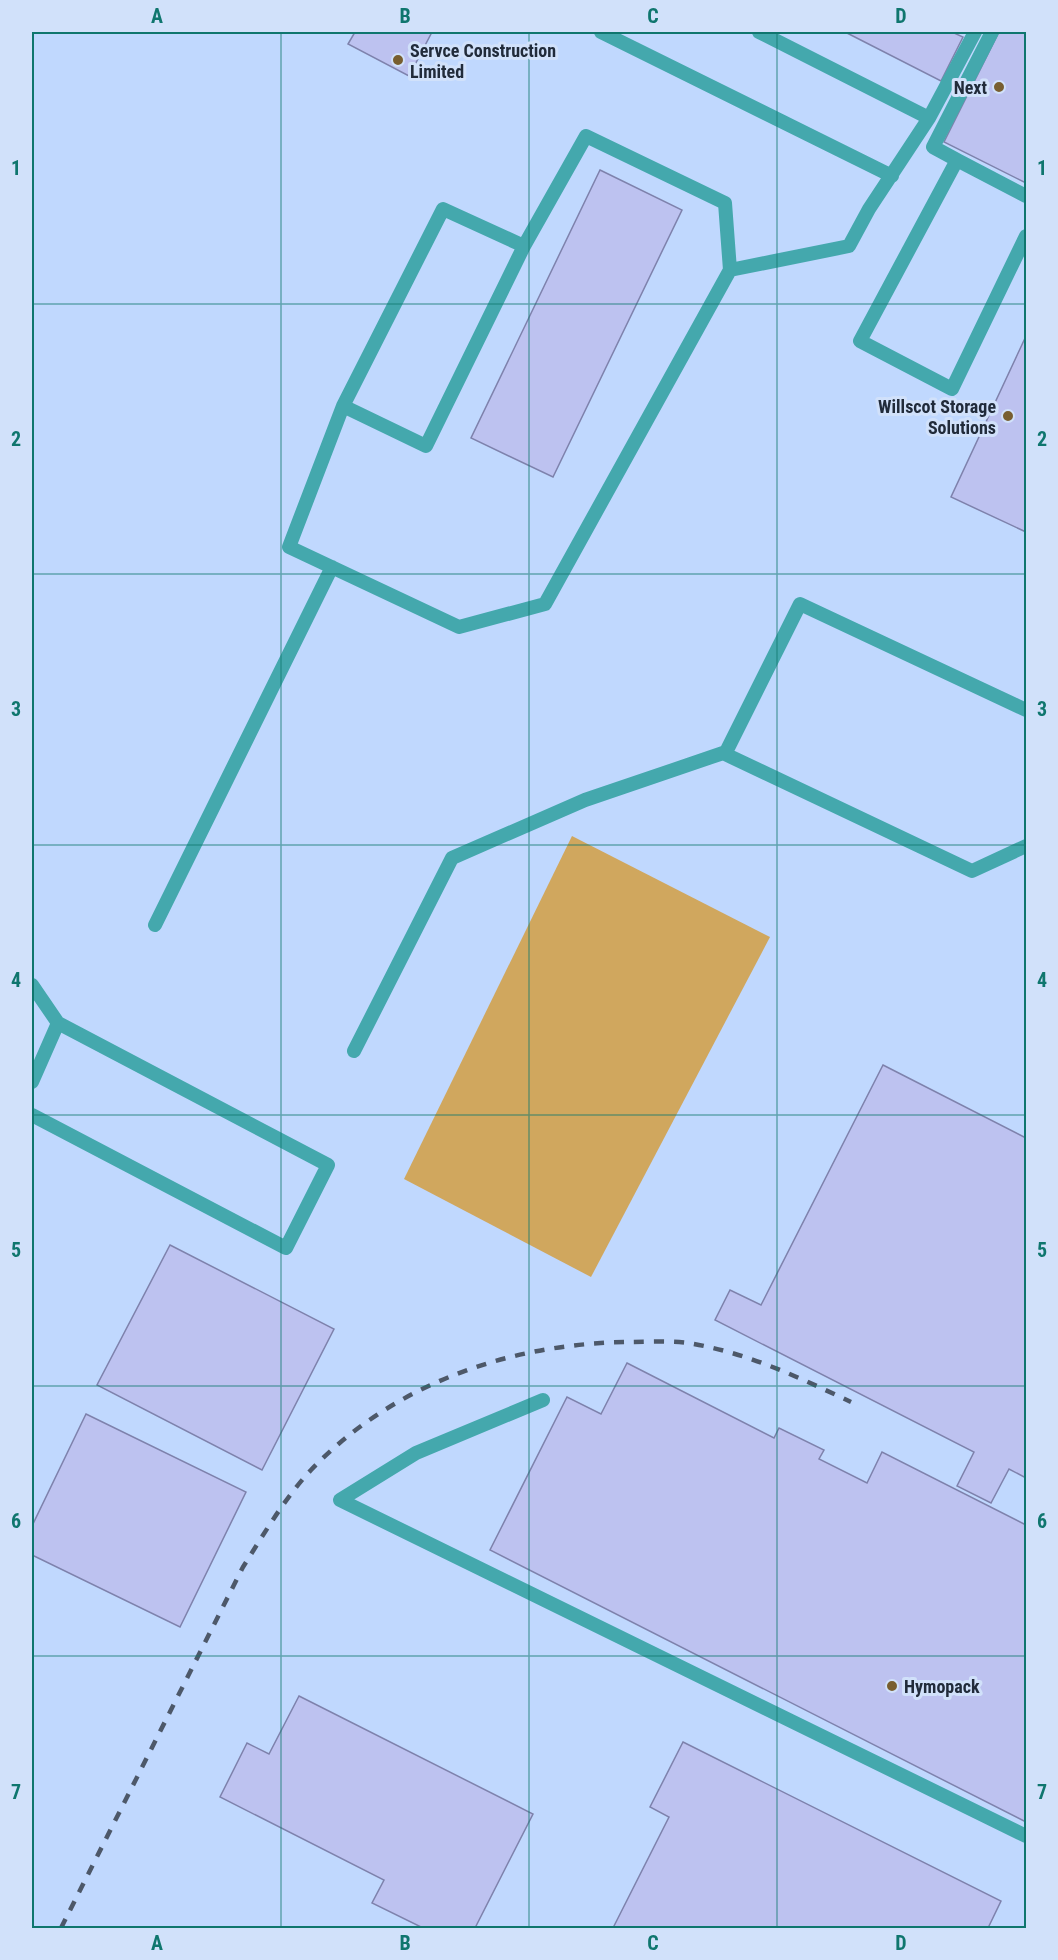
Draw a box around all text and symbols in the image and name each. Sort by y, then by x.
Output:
text: A [151,4,163,28]
text: B [399,4,411,28]
text: C [647,4,659,28]
text: D [895,4,907,28]
place label: Servce Construction Limited [410,40,556,82]
marker: Servce Construction Limited [391,53,405,67]
place label: Next [954,77,987,98]
marker: Next [992,80,1006,94]
text: 1 [11,156,21,180]
text: 1 [1037,156,1047,180]
place label: Willscot Storage Solutions [878,396,996,438]
marker: Willscot Storage Solutions [1001,409,1015,423]
text: 2 [11,427,21,451]
text: 2 [1037,427,1047,451]
text: 3 [11,697,21,721]
text: 3 [1037,697,1047,721]
text: 4 [11,968,21,992]
text: 4 [1037,968,1047,992]
text: 5 [11,1238,21,1262]
text: 5 [1037,1238,1047,1262]
text: 6 [11,1509,21,1533]
text: 6 [1037,1509,1047,1533]
place label: Hymopack [904,1676,980,1697]
marker: Hymopack [885,1679,899,1693]
text: 7 [11,1780,21,1804]
text: 7 [1037,1780,1047,1804]
text: A [151,1931,163,1955]
text: B [399,1931,411,1955]
text: C [647,1931,659,1955]
text: D [895,1931,907,1955]

